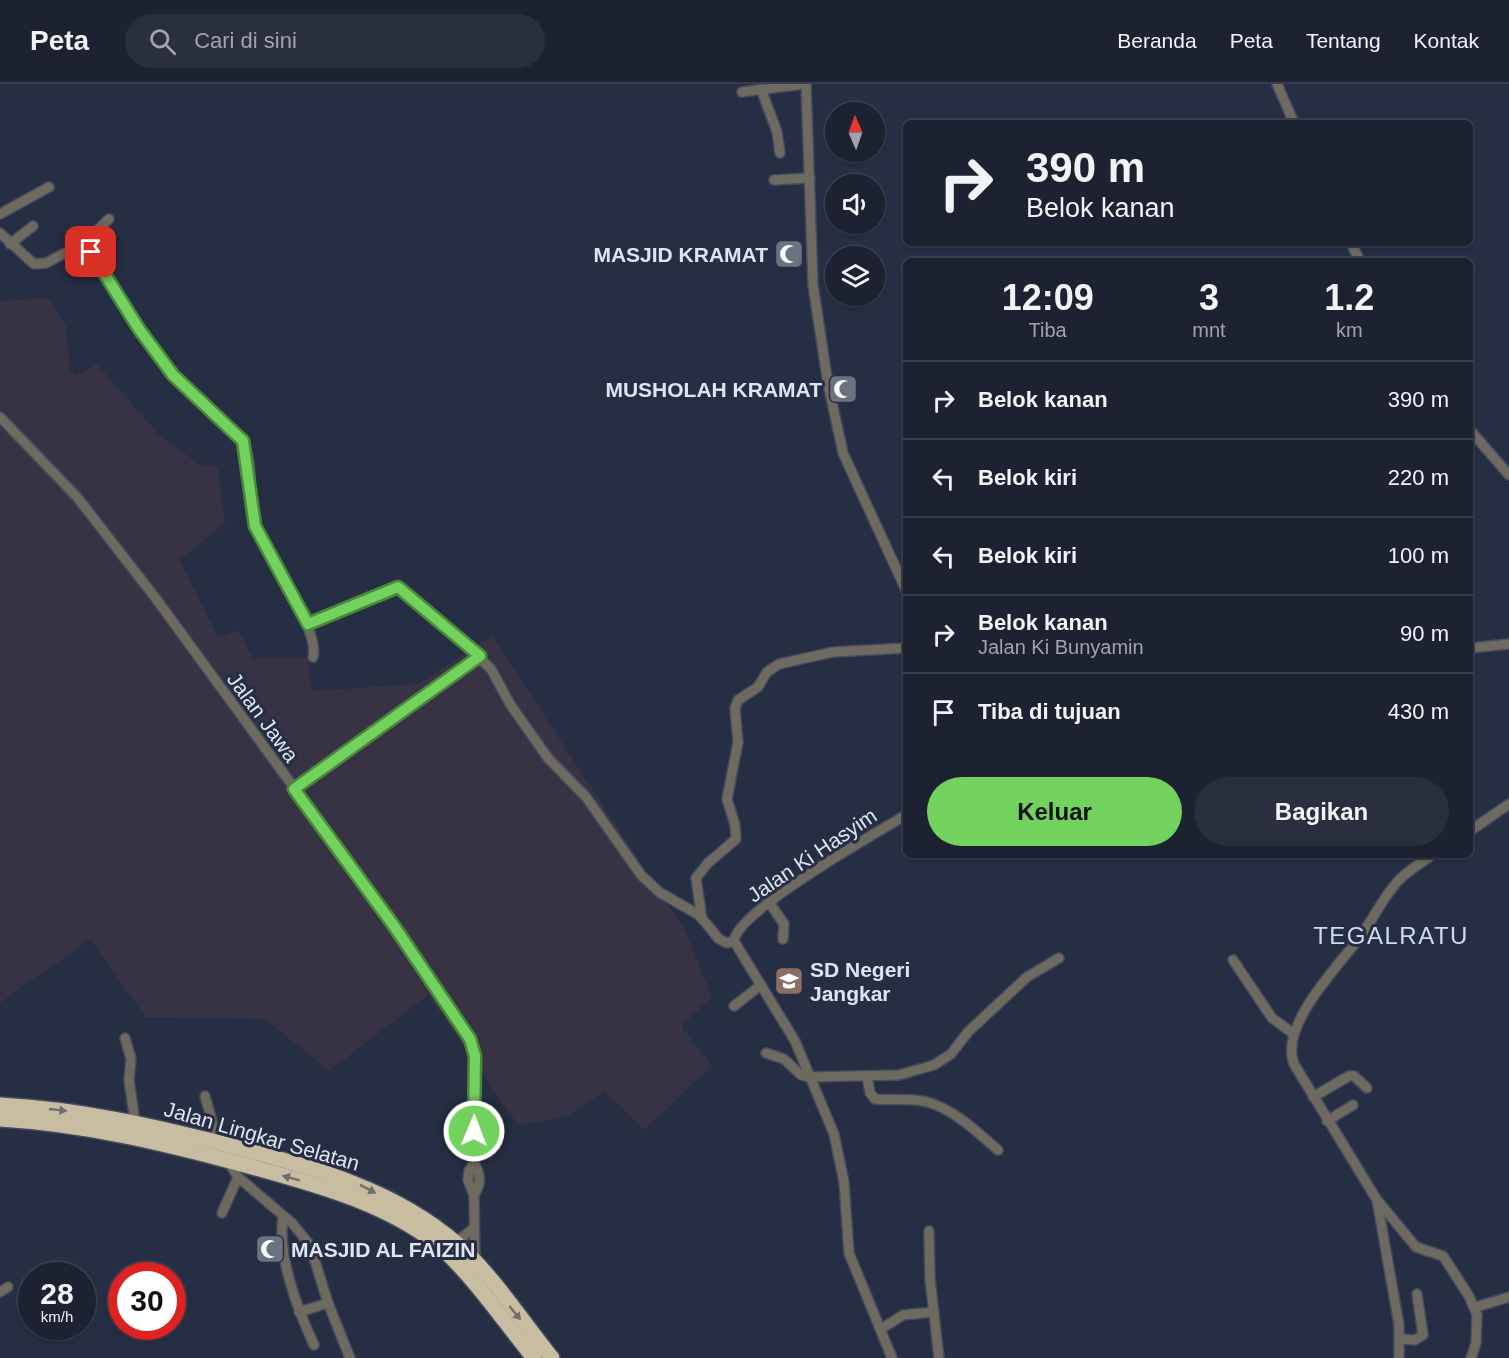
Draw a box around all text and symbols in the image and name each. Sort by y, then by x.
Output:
search box [125,14,545,68]
text: Peta [30,25,89,56]
icon: search [146,25,179,58]
text: Cari di sini [194,28,297,53]
text: Beranda [1117,29,1197,52]
text: Peta [1230,29,1273,52]
text: Tentang [1306,29,1381,52]
text: Kontak [1414,29,1479,52]
north arrow [825,102,885,162]
map controls [825,102,885,306]
icon: right [927,144,1005,222]
text: 390 m [1026,144,1145,191]
button: sound [825,174,885,234]
text: Belok kanan [1026,193,1175,223]
pin [65,226,116,277]
icon: arrive [74,235,107,268]
mosque icon: MASJID KRAMAT [773,238,805,270]
place label: MASJID KRAMAT [593,243,768,266]
button: layers [825,246,885,306]
text: 12:09 [1002,277,1094,318]
text: 3 [1199,277,1219,318]
text: 1.2 [1324,277,1374,318]
text: Tiba [1029,319,1067,341]
text: mnt [1192,319,1226,341]
text: km [1336,319,1363,341]
mosque icon: MUSHOLAH KRAMAT [827,373,859,405]
place label: MUSHOLAH KRAMAT [605,378,822,401]
icon: right [927,384,960,417]
text: Belok kanan [978,387,1108,412]
text: 390 m [1388,387,1449,412]
icon: left [927,462,960,495]
text: Belok kiri [978,465,1077,490]
text: 220 m [1388,465,1449,490]
icon: left [927,540,960,573]
text: Belok kiri [978,543,1077,568]
text: 100 m [1388,543,1449,568]
text: Belok kanan [978,610,1108,635]
icon: right [927,618,960,651]
text: 90 m [1400,621,1449,646]
text: Jalan Ki Bunyamin [978,636,1144,658]
street label: Jalan Jawa [223,668,303,767]
icon: arrive [927,696,960,729]
text: Tiba di tujuan [978,699,1121,724]
text: 430 m [1388,699,1449,724]
button: Keluar [927,777,1182,846]
button: Bagikan [1194,777,1449,846]
street label: Jalan Ki Hasyim [743,803,881,907]
district label: TEGALRATU [1313,922,1469,949]
place label: SD Negeri Jangkar [810,958,910,1005]
school or university icon: SD Negeri Jangkar [773,965,805,997]
street label: Jalan Lingkar Selatan [162,1097,362,1175]
position arrow [442,1099,506,1163]
one-way arrow [49,1106,68,1115]
one-way arrow [282,1173,300,1182]
one-way arrow [360,1185,377,1194]
mosque icon: MASJID AL FAIZIN [254,1233,286,1265]
place label: MASJID AL FAIZIN [291,1238,475,1261]
speed limit sign: 30 [108,1262,186,1340]
text: 28 [40,1277,74,1310]
one-way arrow [509,1305,522,1321]
text: km/h [41,1308,73,1325]

